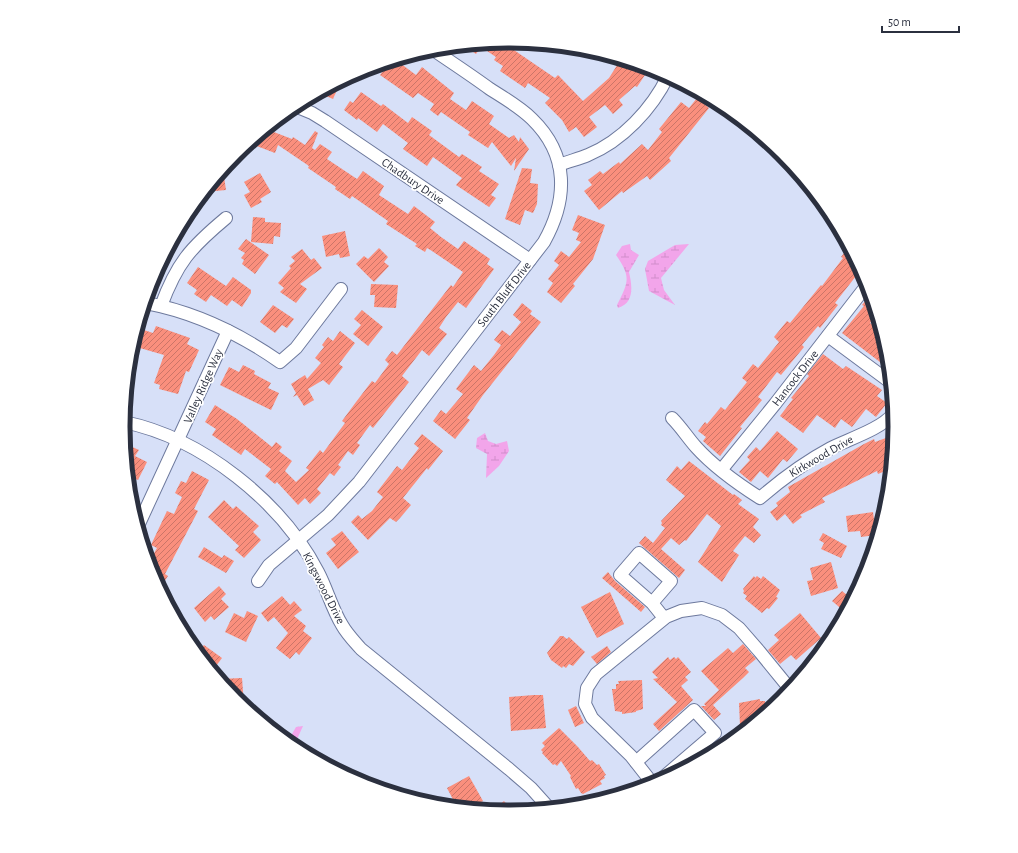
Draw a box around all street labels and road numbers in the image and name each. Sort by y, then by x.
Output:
street label: Chadbury Drive [379,156,446,207]
street label: South Bluff Drive [475,259,533,329]
street label: Valley Ridge Way [181,347,226,425]
street label: Hancock Drive [770,348,820,408]
street label: Kirkwood Drive [787,433,855,479]
street label: Kingswood Drive [301,550,347,626]

